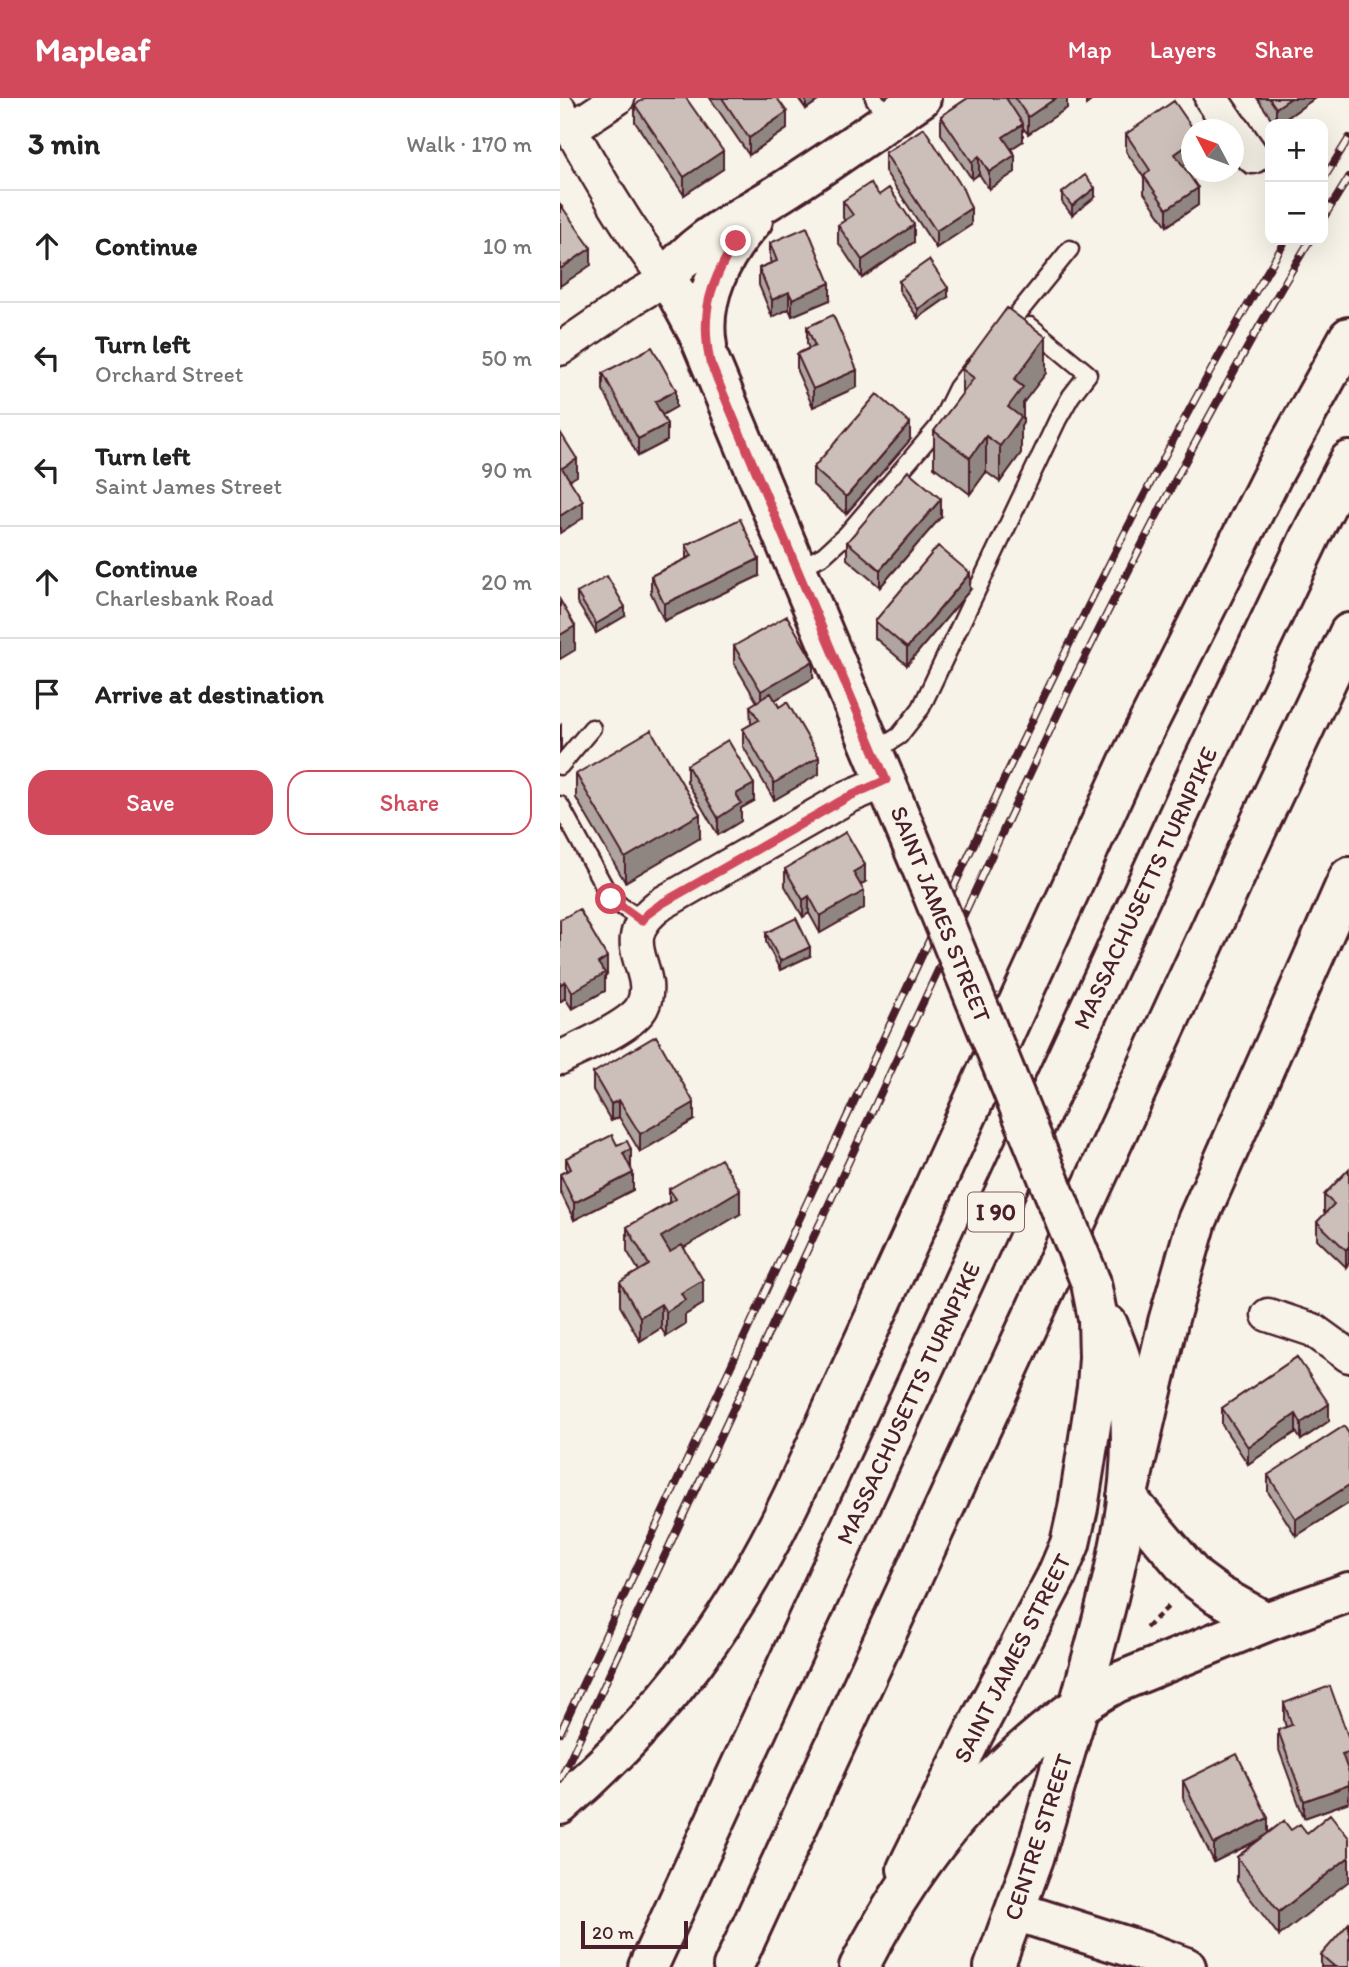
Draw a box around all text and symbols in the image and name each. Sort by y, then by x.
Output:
text: Mapleaf [35,30,150,69]
text: Map [1068,35,1112,64]
text: Layers [1150,35,1217,64]
text: Share [1255,35,1314,64]
north arrow [1181,119,1244,182]
map controls [1265,119,1328,245]
button: + [1265,119,1328,182]
text: 3 min [28,125,100,162]
text: Walk · 170 m [406,130,532,158]
button: − [1265,182,1328,245]
route end [720,225,751,256]
icon: ahead [28,227,66,265]
text: Continue [95,230,198,262]
text: 10 m [483,232,532,260]
text: Turn left [95,328,191,360]
icon: left [28,339,66,377]
text: 50 m [481,344,532,372]
text: Orchard Street [95,360,243,388]
text: Turn left [95,440,191,472]
icon: left [28,451,66,489]
text: 90 m [481,456,532,484]
text: Saint James Street [95,472,282,500]
text: Continue [95,552,198,584]
icon: ahead [28,563,66,601]
text: 20 m [481,568,532,596]
text: Charlesbank Road [95,584,274,612]
icon: arrive [28,675,66,713]
text: Arrive at destination [95,678,324,710]
street label: MASSACHUSETTS TURNPIKE [1067,742,1223,1034]
button: Save [28,770,273,835]
button: Share [287,770,532,835]
street label: SAINT JAMES STREET [884,802,998,1027]
route start [595,883,626,914]
road number: I 90 [968,1192,1024,1232]
street label: MASSACHUSETTS TURNPIKE [830,1257,986,1549]
street label: SAINT JAMES STREET [947,1548,1078,1767]
street label: CENTRE STREET [997,1750,1079,1924]
scale bar [581,1918,688,1950]
text: 20 m [592,1921,634,1944]

